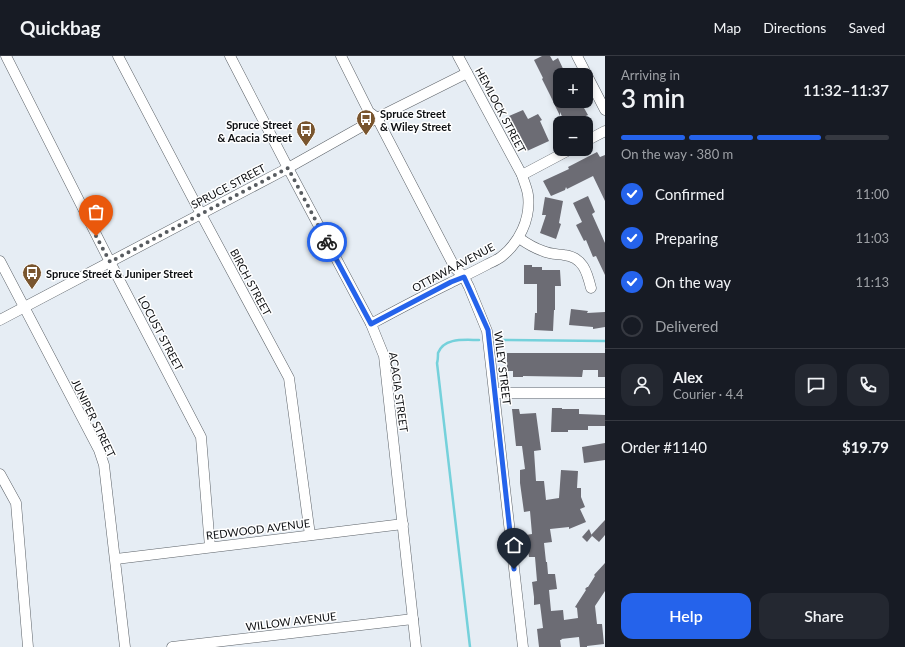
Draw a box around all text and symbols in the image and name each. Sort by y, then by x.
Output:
text: Quickbag [20,16,101,39]
text: Map [714,19,741,36]
text: Directions [763,19,826,36]
text: Saved [848,19,885,36]
street label: HEMLOCK STREET [473,65,529,155]
text: Arriving in [621,67,680,83]
map controls [553,68,593,156]
button: + [553,68,593,108]
text: 11:32–11:37 [803,81,889,99]
text: 3 min [621,82,685,114]
place label: Spruce Street & Wiley Street [380,107,452,133]
bus stop icon: Spruce Street & Wiley Street [355,108,377,136]
button: − [553,116,593,156]
place label: Spruce Street & Acacia Street [217,118,293,144]
bus stop icon: Spruce Street & Acacia Street [295,119,317,147]
text: On the way · 380 m [621,146,733,162]
street label: SPRUCE STREET [188,161,268,211]
icon: check [621,183,643,205]
text: Confirmed [655,185,724,203]
text: 11:00 [856,186,889,202]
pin [79,195,113,236]
icon: bag [85,201,107,223]
courier [307,222,347,262]
icon: check [621,227,643,249]
text: Preparing [655,229,718,247]
text: 11:03 [856,230,889,246]
icon: bike [316,231,338,253]
street label: OTTAWA AVENUE [410,240,496,294]
street label: BIRCH STREET [228,246,274,318]
bus stop icon: Spruce Street & Juniper Street [21,262,43,290]
place label: Spruce Street & Juniper Street [46,267,194,280]
icon: check [621,271,643,293]
text: On the way [655,273,731,291]
text: 11:13 [856,274,889,290]
street label: LOCUST STREET [136,293,186,373]
text: Delivered [655,317,718,335]
street label: WILEY STREET [492,330,514,406]
street label: ACACIA STREET [387,351,411,433]
button: person [621,364,663,406]
button: chat [795,364,837,406]
button: phone [847,364,889,406]
text: Alex [673,368,703,386]
street label: JUNIPER STREET [69,377,119,460]
text: Courier · 4.4 [673,386,744,402]
text: Order #1140 [621,438,707,456]
text: $19.79 [842,438,889,456]
street label: REDWOOD AVENUE [205,516,311,542]
pin [497,528,531,569]
icon: home [503,534,525,556]
button: Help [621,593,751,639]
button: Share [759,593,889,639]
street label: WILLOW AVENUE [245,609,337,633]

